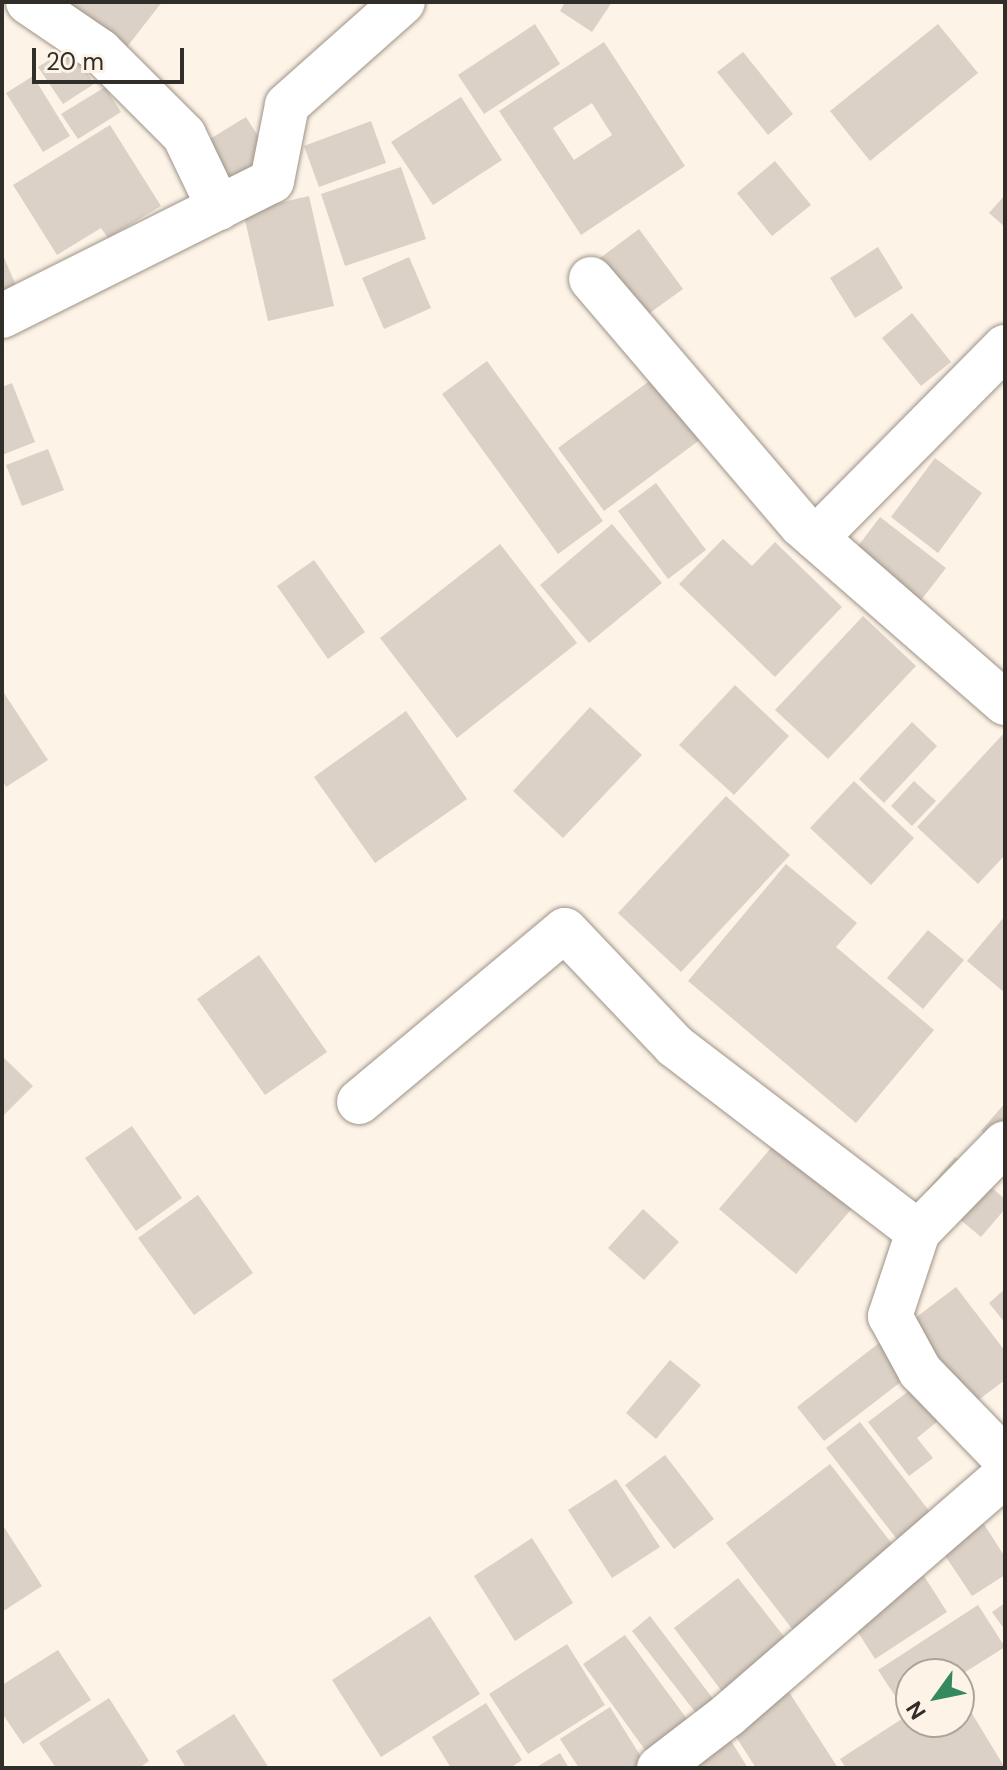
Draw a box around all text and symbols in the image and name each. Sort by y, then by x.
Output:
scale bar [36,32,188,82]
text: 20 m [46,46,104,77]
north arrow [895,1658,975,1738]
text: N [900,1696,933,1725]

